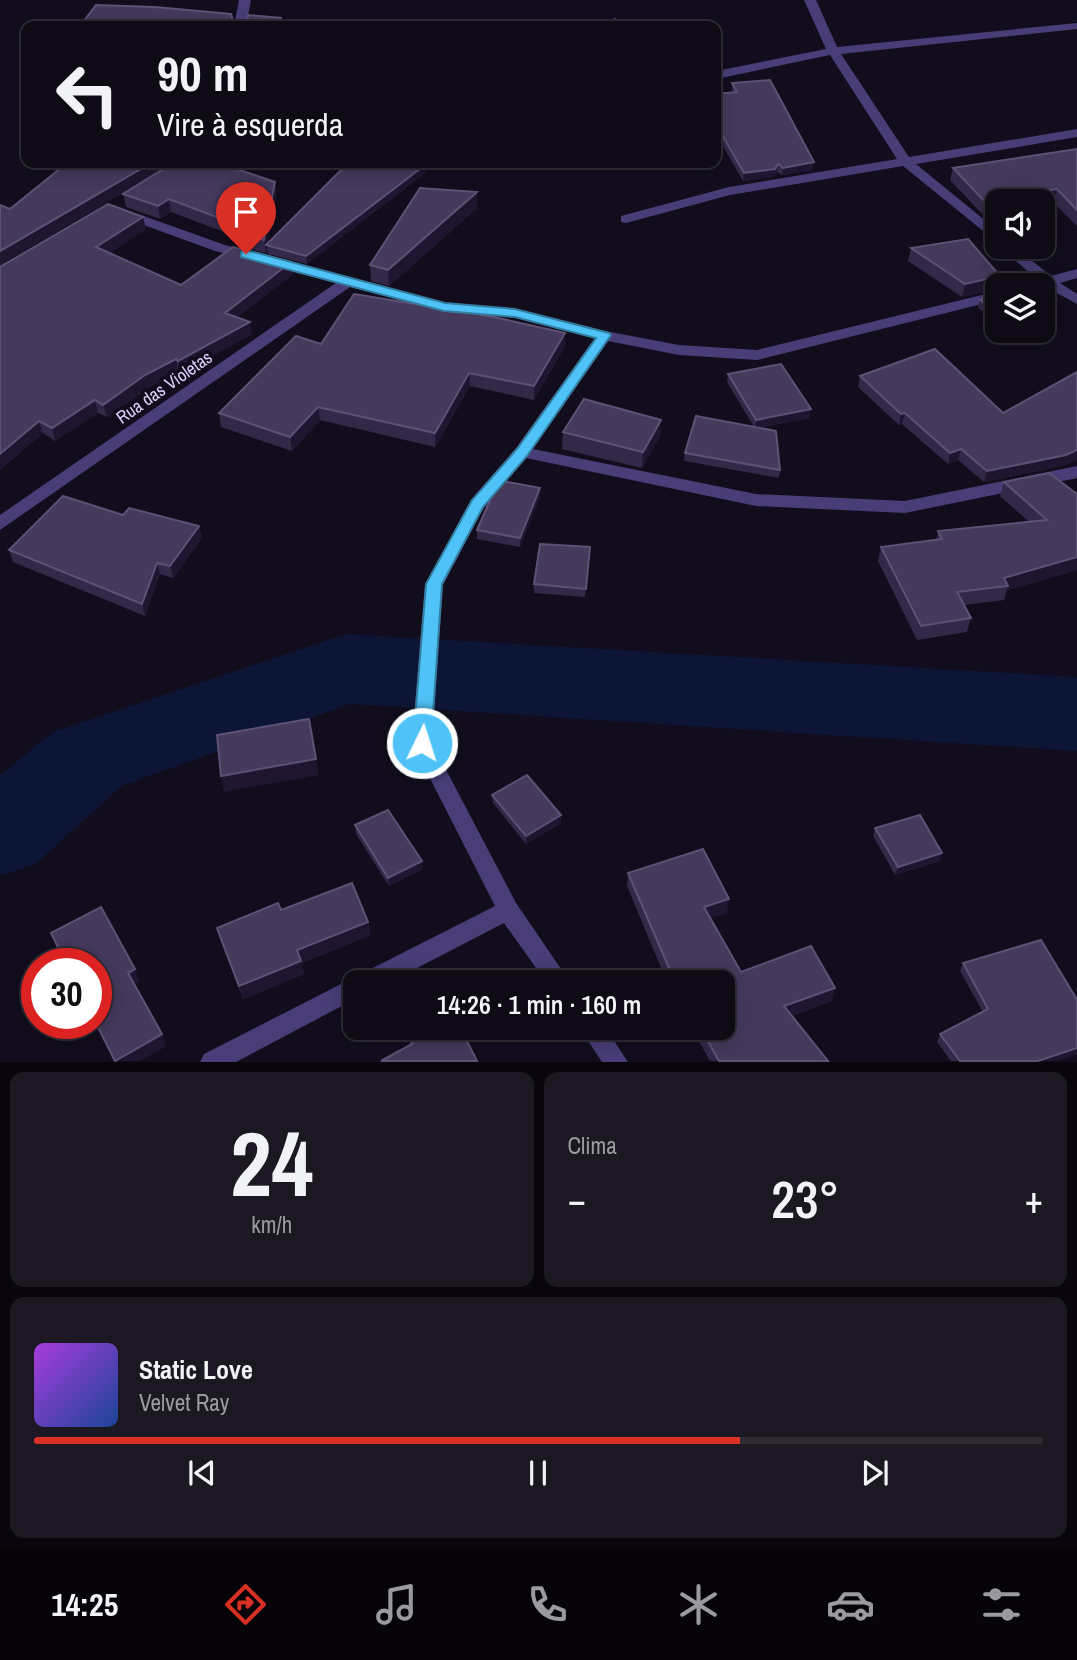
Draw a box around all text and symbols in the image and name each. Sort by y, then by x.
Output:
text: 90 m [157,40,249,106]
icon: left [42,49,133,140]
text: Vire à esquerda [157,103,343,146]
pin [216,182,276,254]
map controls [985,189,1055,343]
button: sound [985,189,1055,259]
icon: arrive [227,193,265,231]
button: layers [985,273,1055,343]
street label: Rua das Violetas [111,345,217,429]
position arrow [385,706,459,780]
speed limit sign: 30 [21,948,112,1039]
text: 14:26 · 1 min · 160 m [437,987,641,1022]
text: 24 [230,1102,313,1224]
text: Clima [568,1130,617,1161]
text: 23° [771,1164,839,1234]
text: − [568,1174,586,1225]
text: + [1025,1174,1043,1225]
text: km/h [251,1209,292,1240]
text: Static Love [139,1352,253,1387]
text: Velvet Ray [139,1387,229,1418]
icon: previous [183,1454,221,1492]
icon: pause [519,1454,557,1492]
icon: next [856,1454,894,1492]
icon: directions [221,1580,270,1629]
icon: music [372,1580,421,1629]
icon: phone [523,1580,572,1629]
icon: climate [674,1580,723,1629]
icon: car [826,1580,875,1629]
icon: filters [977,1580,1026,1629]
text: 14:25 [51,1583,118,1626]

